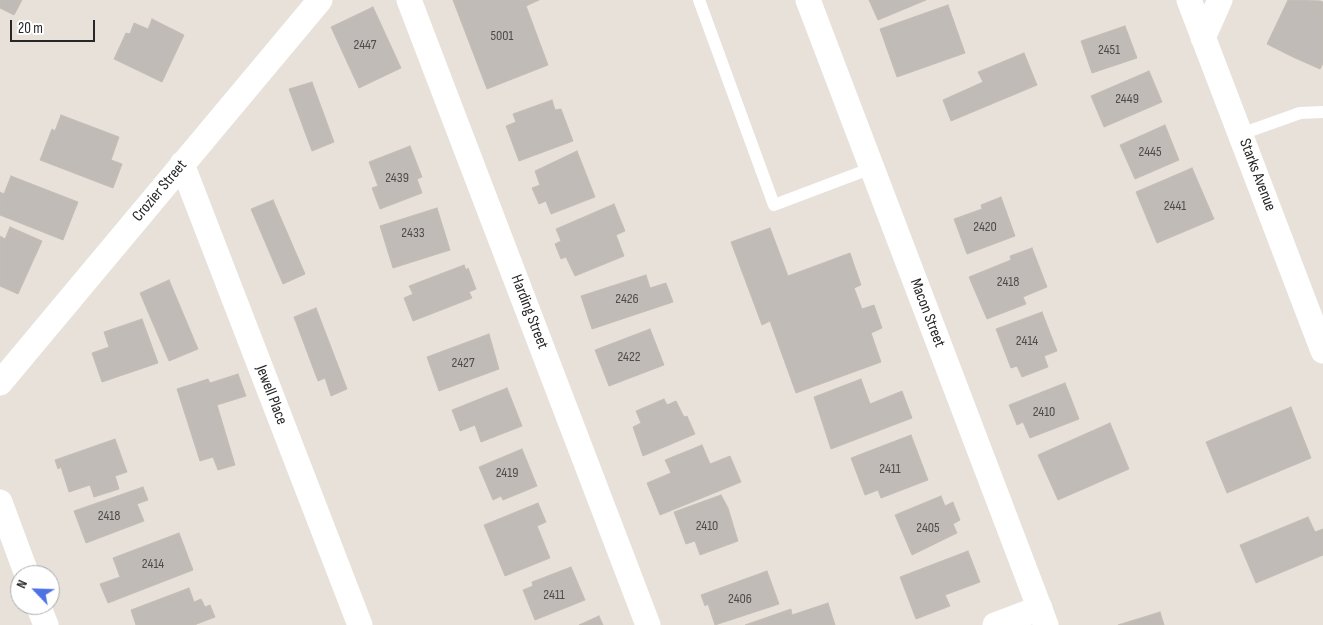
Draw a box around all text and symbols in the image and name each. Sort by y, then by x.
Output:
scale bar [12,10,98,42]
text: 20 m [18,19,43,38]
house number: 5001 [490,28,514,44]
house number: 2447 [354,37,376,53]
house number: 2451 [1098,42,1120,58]
house number: 2449 [1115,91,1139,107]
street label: Starks Avenue [1234,136,1280,214]
house number: 2445 [1138,144,1162,160]
street label: Crozier Street [129,156,191,226]
house number: 2439 [385,170,409,186]
house number: 2441 [1164,198,1186,214]
house number: 2420 [973,219,997,235]
house number: 2433 [401,225,425,241]
street label: Harding Street [506,272,552,352]
house number: 2418 [997,274,1019,290]
street label: Macon Street [905,276,949,350]
house number: 2426 [615,291,639,307]
house number: 2414 [1016,333,1038,349]
house number: 2422 [617,349,641,365]
house number: 2427 [452,355,474,371]
street label: Jewell Place [251,363,291,427]
house number: 2410 [1033,404,1055,420]
house number: 2411 [879,461,901,477]
house number: 2419 [496,465,518,481]
house number: 2418 [98,508,120,524]
house number: 2410 [696,518,718,534]
house number: 2405 [916,520,940,536]
house number: 2414 [142,556,164,572]
north arrow [10,565,60,615]
text: N [12,577,31,591]
house number: 2411 [543,587,565,603]
house number: 2406 [728,591,752,607]

